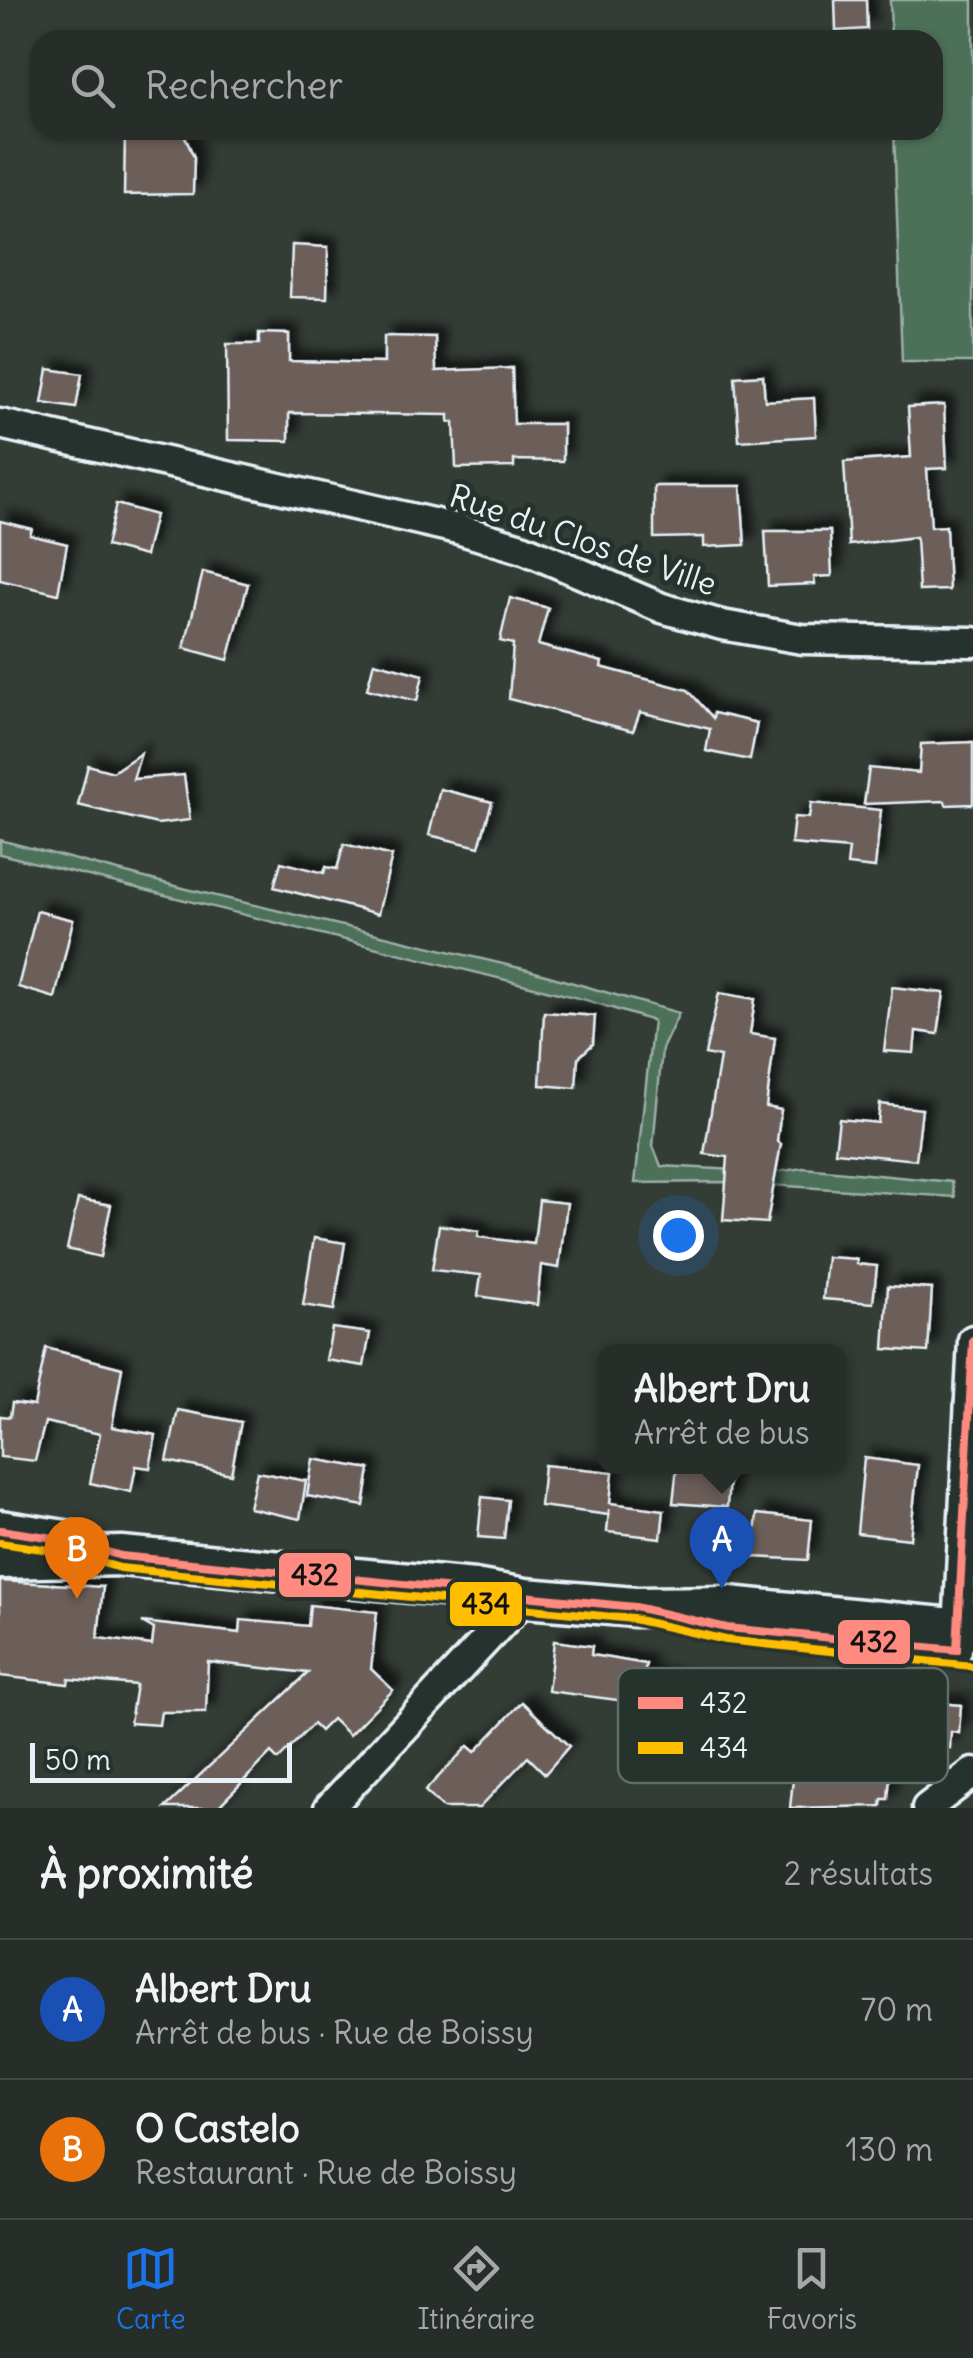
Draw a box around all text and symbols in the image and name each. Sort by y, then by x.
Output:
search box [30,30,943,140]
icon: search [65,58,120,113]
text: Rechercher [145,62,343,109]
street label: Rue du Clos de Ville [444,475,722,604]
your location [653,1210,704,1261]
popup [597,1344,847,1474]
text: Albert Dru [634,1365,810,1412]
text: Arrêt de bus [634,1412,810,1453]
pin: A [690,1506,754,1589]
pin: B [44,1516,110,1599]
line badge: 432 [277,1551,353,1599]
text: 432 [291,1557,339,1593]
line badge: 434 [448,1580,524,1628]
text: 434 [462,1586,510,1622]
line badge: 432 [836,1618,912,1666]
text: 432 [850,1624,898,1660]
legend [618,1668,948,1783]
text: 432 [700,1685,747,1721]
text: 434 [700,1730,748,1766]
scale bar [30,1738,292,1782]
text: 50 m [45,1742,111,1778]
text: À proximité [40,1847,253,1899]
text: 2 résultats [784,1853,933,1894]
text: Albert Dru [135,1965,311,2012]
text: A [62,1989,83,2030]
text: 70 m [861,1989,933,2030]
text: Arrêt de bus · Rue de Boissy [135,2012,534,2053]
text: O Castelo [135,2105,300,2152]
text: B [62,2129,83,2170]
text: 130 m [845,2129,933,2170]
text: Restaurant · Rue de Boissy [135,2152,517,2193]
tab: Carte [116,2241,186,2337]
tab: Itinéraire [417,2241,535,2337]
tab: Favoris [767,2241,857,2337]

